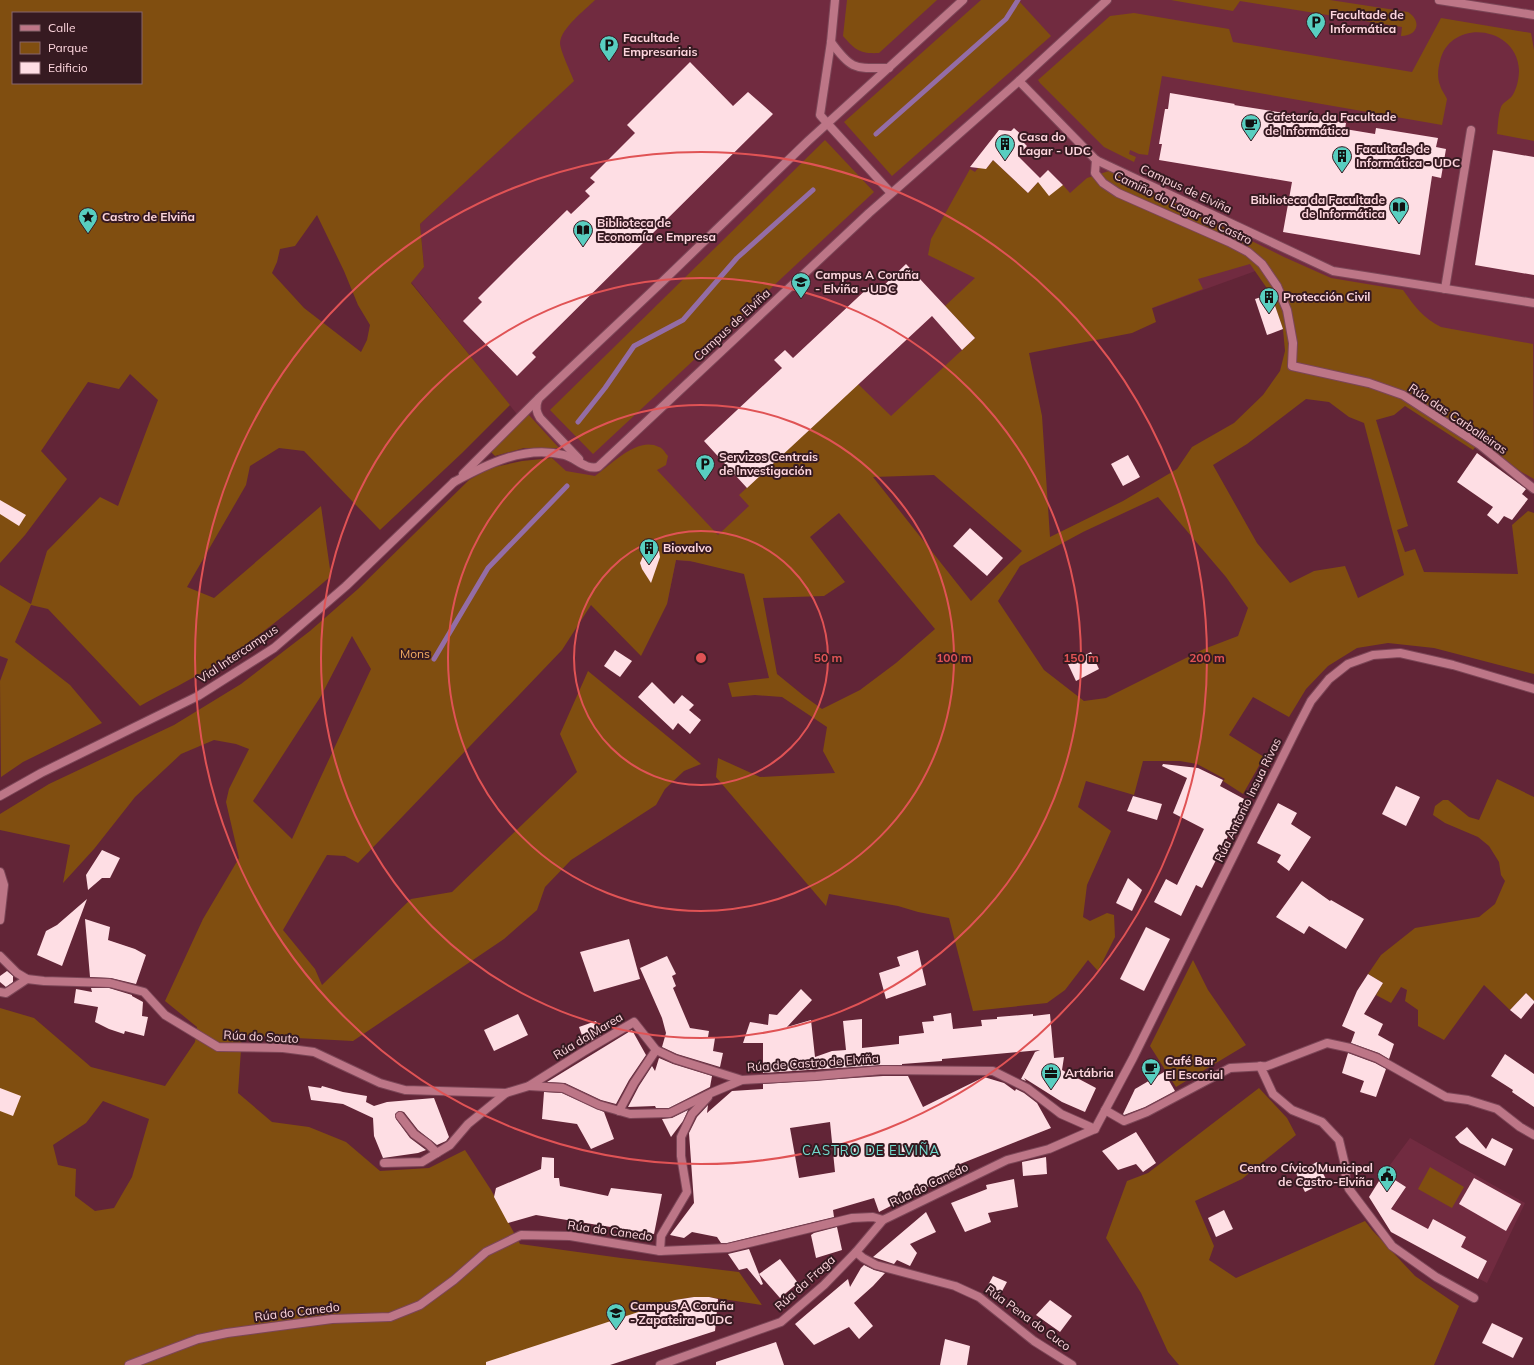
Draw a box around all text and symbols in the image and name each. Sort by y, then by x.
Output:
place label: Facultade de Informática [1330,7,1404,36]
parking icon: Facultade de Informática [1305,11,1327,39]
legend [12,12,142,84]
text: Calle [48,20,75,35]
place label: Facultade Empresariais [623,30,697,59]
parking icon: Facultade Empresariais [598,34,620,62]
text: Parque [48,40,88,55]
text: Edificio [48,60,88,75]
place label: Cafetaría da Facultade de Informática [1265,109,1397,138]
cafe icon: Cafetaría da Facultade de Informática [1240,113,1262,141]
place label: Casa do Lagar - UDC [1019,129,1091,158]
building icon: Casa do Lagar - UDC [994,133,1016,161]
place label: Facultade de Informática - UDC [1356,141,1460,170]
building icon: Facultade de Informática - UDC [1331,145,1353,173]
street label: Campus de Elviña [1138,161,1234,216]
street label: Camiño do Lagar de Castro [1112,168,1255,248]
place label: Biblioteca da Facultade de Informática [1250,192,1385,221]
library icon: Biblioteca da Facultade de Informática [1388,196,1410,224]
place icon: Castro de Elviña [77,206,99,234]
place label: Castro de Elviña [102,209,195,224]
place label: Biblioteca de Economía e Empresa [597,215,716,244]
library icon: Biblioteca de Economía e Empresa [572,219,594,247]
place label: Campus A Coruña - Elviña - UDC [815,267,919,296]
school or university icon: Campus A Coruña - Elviña - UDC [790,271,812,299]
street label: Campus de Elviña [690,285,773,364]
building icon: Protección Civil [1258,286,1280,314]
place label: Protección Civil [1283,289,1370,304]
street label: Rúa das Carballeiras [1406,380,1510,457]
place label: Servizos Centrais de Investigación [719,449,818,478]
parking icon: Servizos Centrais de Investigación [694,453,716,481]
building icon: Biovalvo [638,537,660,565]
place label: Biovalvo [663,540,712,555]
street label: Vial Intercampus [195,621,281,686]
park label: Mons [400,646,430,661]
text: 50 m [814,650,842,665]
text: 100 m [936,650,972,665]
text: 150 m [1063,650,1099,665]
text: 200 m [1189,650,1225,665]
centre of rings [694,651,708,665]
street label: Rúa Antonio Insua Rivas [1211,735,1284,864]
street label: Rúa da Marea [550,1009,625,1062]
street label: Rúa do Souto [223,1027,299,1046]
street label: Rúa de Castro de Elviña [746,1050,879,1075]
place label: Café Bar El Escorial [1165,1053,1223,1082]
cafe icon: Café Bar El Escorial [1140,1057,1162,1085]
office icon: Artábria [1040,1062,1062,1090]
place label: Artábria [1065,1065,1114,1080]
district label: CASTRO DE ELVIÑA [802,1142,940,1158]
street label: Rúa do Canedo [887,1159,971,1210]
place label: Centro Cívico Municipal de Castro-Elviña [1239,1160,1373,1189]
public building icon: Centro Cívico Municipal de Castro-Elviña [1376,1164,1398,1192]
street label: Rúa do Canedo [567,1217,654,1244]
street label: Rúa da Fraga [772,1252,838,1314]
street label: Rúa Pena do Cuco [983,1282,1074,1354]
place label: Campus A Coruña - Zapateira - UDC [630,1298,734,1327]
street label: Rúa do Canedo [254,1299,340,1324]
school or university icon: Campus A Coruña - Zapateira - UDC [605,1302,627,1330]

